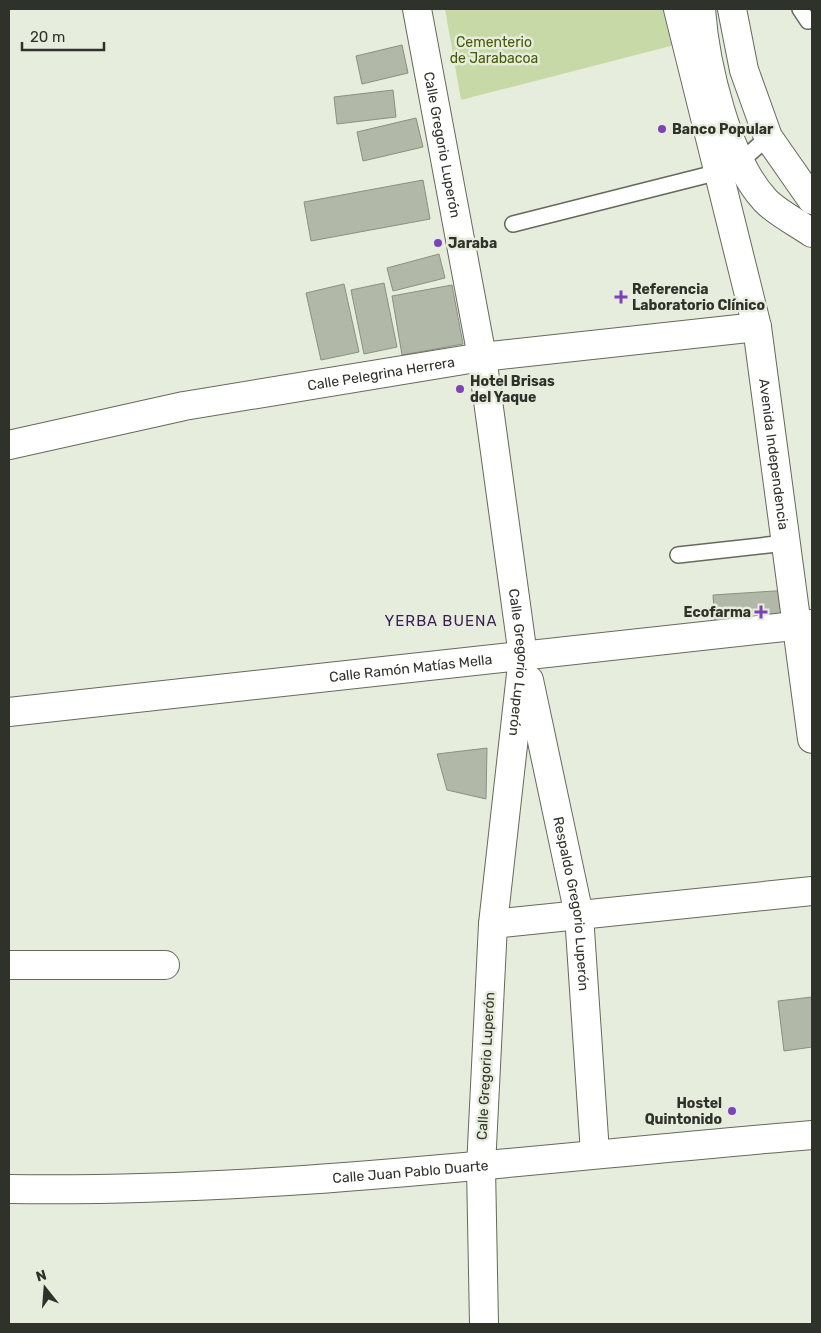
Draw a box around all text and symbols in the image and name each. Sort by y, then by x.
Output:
scale bar [22,20,105,52]
text: 20 m [30,28,65,46]
park label: Cementerio de Jarabacoa [450,34,538,67]
street label: Calle Gregorio Luperón [420,70,464,219]
place label: Banco Popular [672,121,774,138]
marker: Banco Popular [656,123,668,135]
place label: Jaraba [448,235,497,252]
marker: Jaraba [432,237,444,249]
place label: Referencia Laboratorio Clínico [632,281,765,314]
marker: Referencia Laboratorio Clínico [614,290,628,304]
street label: Calle Pelegrina Herrera [306,353,456,394]
place label: Hotel Brisas del Yaque [470,373,555,406]
street label: Avenida Independencia [755,378,792,531]
marker: Hotel Brisas del Yaque [454,383,466,395]
street label: Calle Gregorio Luperón [505,587,532,737]
place label: Ecofarma [684,604,751,621]
marker: Ecofarma [755,606,767,618]
district label: YERBA BUENA [385,612,497,630]
street label: Calle Ramón Matías Mella [328,651,493,685]
street label: Respaldo Gregorio Luperón [550,815,593,991]
street label: Calle Gregorio Luperón [474,992,498,1140]
place label: Hostel Quintonido [645,1095,722,1128]
marker: Hostel Quintonido [726,1105,738,1117]
street label: Calle Juan Pablo Duarte [332,1156,489,1186]
north arrow [20,1263,70,1313]
text: N [34,1266,49,1286]

